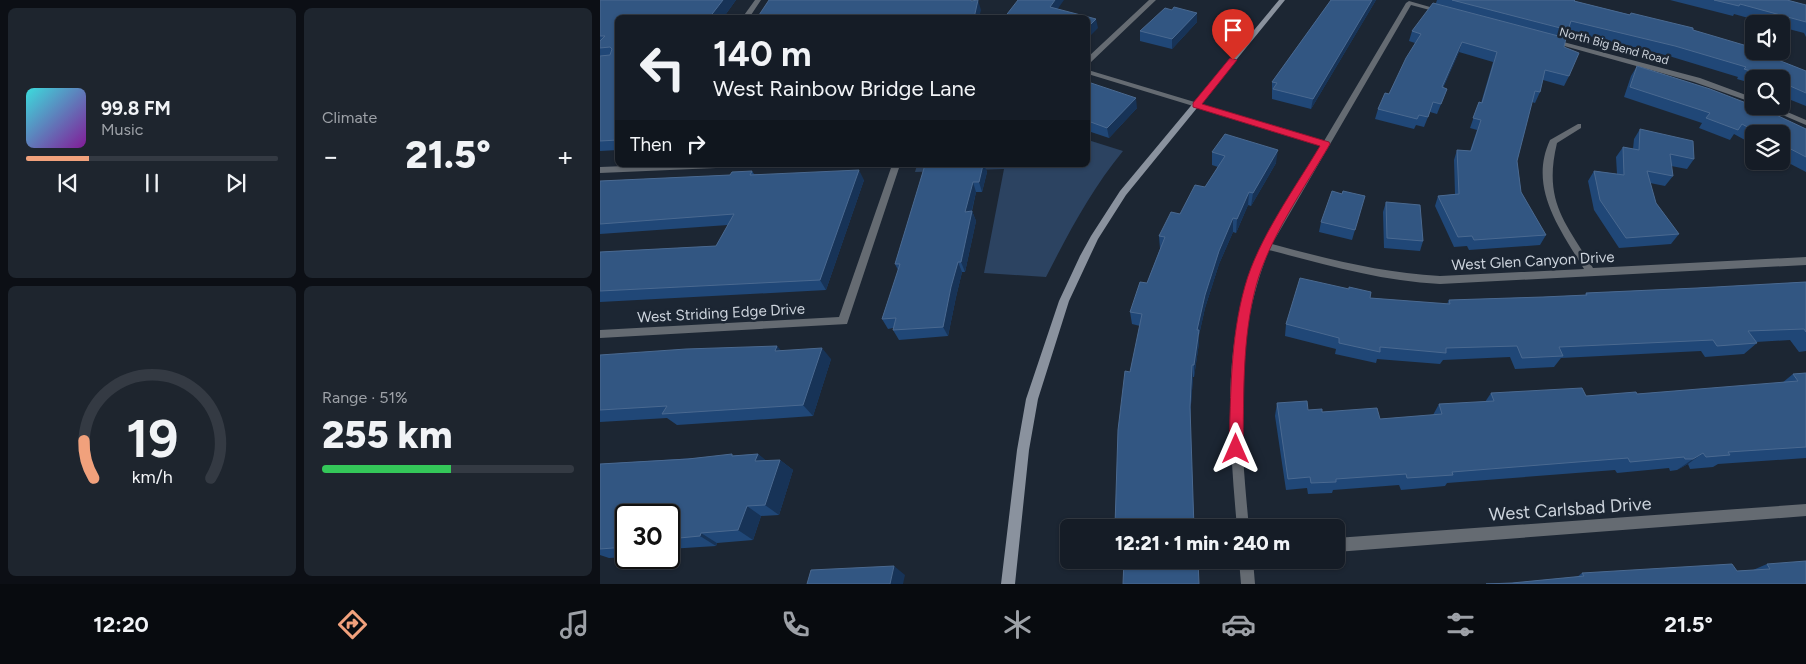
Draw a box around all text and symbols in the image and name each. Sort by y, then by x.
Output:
pin [1212,9,1254,60]
map controls [1745,15,1790,170]
button: sound [1745,15,1790,60]
icon: arrive [1219,16,1247,44]
street label: North Big Bend Road [1558,25,1670,67]
text: 140 m [713,33,811,75]
icon: left [630,35,695,100]
button: search [1745,70,1790,115]
text: West Rainbow Bridge Lane [713,75,976,102]
text: 99.8 FM [101,97,171,120]
text: Climate [322,108,377,127]
text: Music [101,120,143,139]
button: layers [1745,125,1790,170]
icon: right [682,130,710,158]
text: 21.5° [405,132,491,178]
text: Then [630,133,672,156]
text: − [322,139,339,173]
text: + [557,139,574,173]
icon: previous [54,169,82,197]
icon: pause [138,169,166,197]
icon: next [222,169,250,197]
street label: West Glen Canyon Drive [1451,248,1615,274]
street label: West Striding Edge Drive [637,300,805,326]
text: Range · 51% [322,388,408,407]
text: 19 [126,408,178,470]
text: 255 km [322,412,452,458]
position arrow [1209,422,1261,474]
text: km/h [132,466,172,487]
street label: West Carlsbad Drive [1488,492,1652,526]
speed limit sign: 30 [615,504,680,569]
text: 12:21 · 1 min · 240 m [1115,532,1290,555]
icon: directions [335,607,370,642]
icon: music [557,607,592,642]
icon: phone [778,607,813,642]
icon: climate [1000,607,1035,642]
icon: car [1221,607,1256,642]
icon: filters [1443,607,1478,642]
text: 12:20 [93,611,149,638]
text: 21.5° [1664,611,1713,638]

